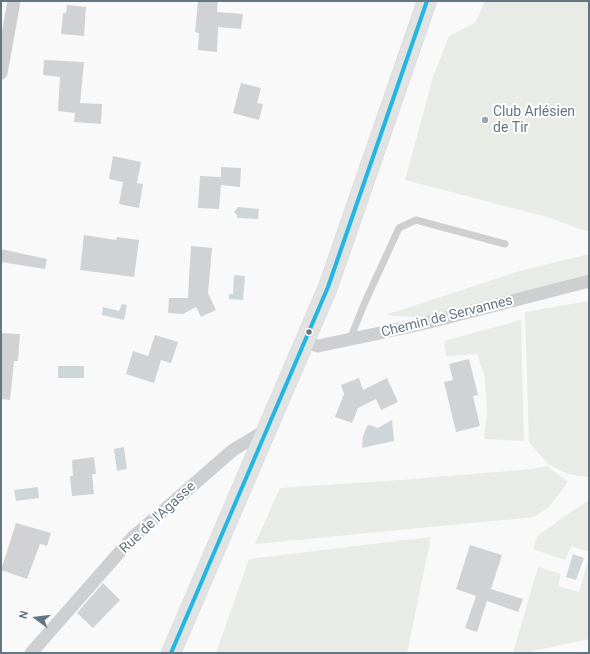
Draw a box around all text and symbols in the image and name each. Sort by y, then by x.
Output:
place label: Club Arlésien de Tir [493,104,575,136]
marker: Club Arlésien de Tir [480,115,490,125]
street label: Chemin de Servannes [380,293,514,341]
unlabelled marker [304,327,314,337]
street label: Rue de l'Agasse [117,479,199,557]
north arrow [16,598,56,638]
text: N [17,609,31,620]

